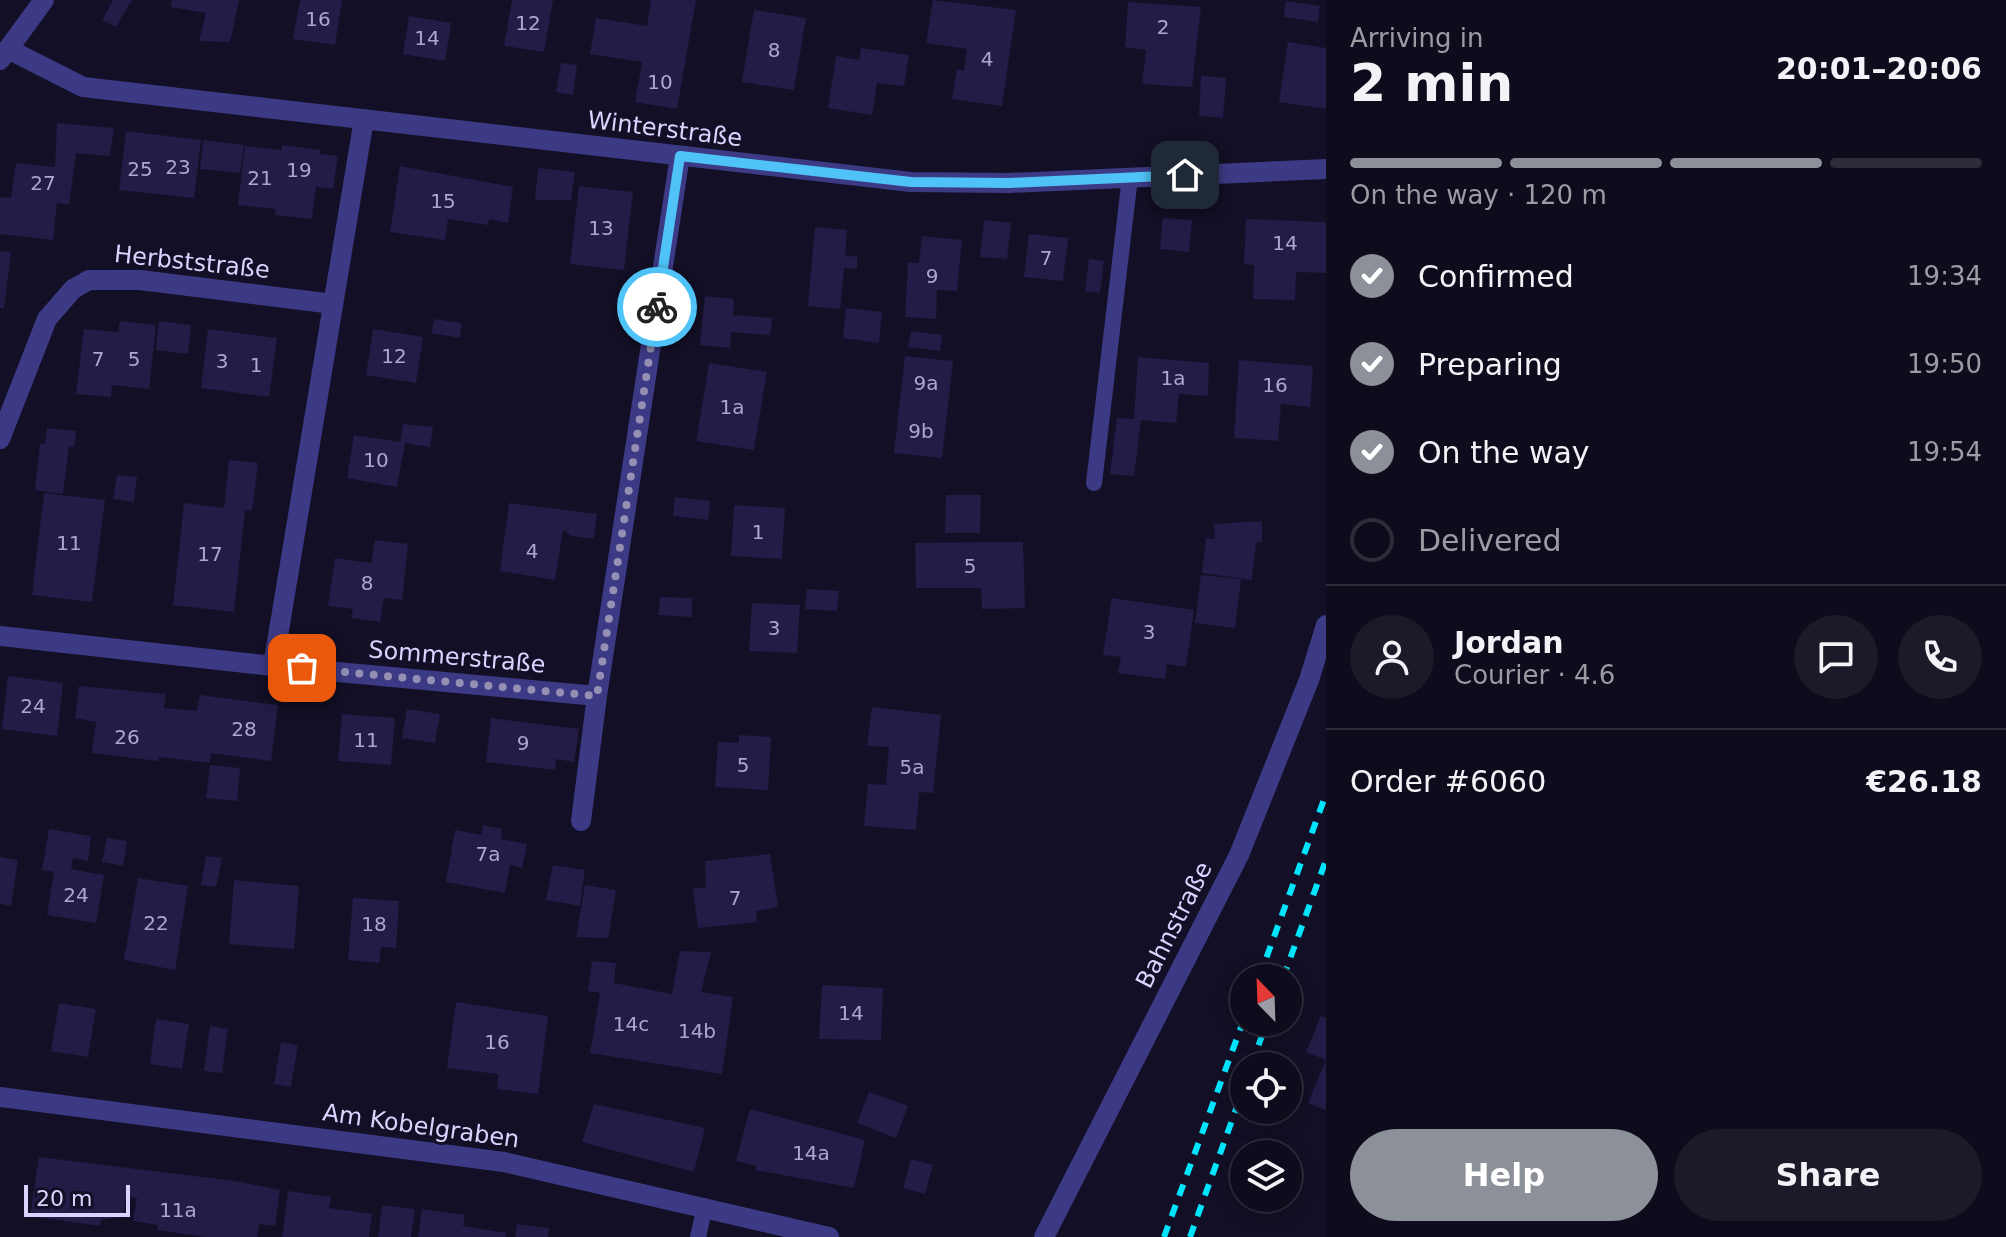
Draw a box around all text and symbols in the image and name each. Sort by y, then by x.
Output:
house number: 16 [305,7,331,31]
house number: 12 [515,11,541,35]
house number: 2 [1157,15,1169,39]
text: Arriving in [1350,23,1484,53]
house number: 14 [414,26,440,50]
house number: 8 [768,38,780,62]
house number: 4 [981,47,993,71]
text: 20:01–20:06 [1776,51,1982,86]
text: 2 min [1350,53,1513,113]
house number: 10 [647,70,673,94]
street label: Winterstraße [586,106,744,152]
pin [1151,141,1219,209]
icon: home [1163,153,1207,197]
house number: 23 [165,155,191,179]
house number: 25 [127,157,153,181]
house number: 19 [286,158,312,182]
house number: 21 [247,166,273,190]
house number: 27 [30,171,56,195]
text: On the way · 120 m [1350,180,1607,210]
house number: 15 [430,189,456,213]
house number: 13 [588,216,614,240]
house number: 14 [1272,231,1298,255]
street label: Herbststraße [113,240,271,284]
house number: 7 [1040,246,1052,270]
icon: check [1350,254,1394,298]
text: Confirmed [1418,259,1574,294]
text: 19:34 [1907,261,1982,291]
house number: 9 [926,264,938,288]
courier [617,267,697,347]
icon: bike [635,285,679,329]
icon: check [1350,342,1394,386]
house number: 12 [381,344,407,368]
house number: 7 [92,347,104,371]
house number: 5 [128,347,140,371]
text: Preparing [1418,347,1562,382]
house number: 3 [216,349,228,373]
text: 19:50 [1907,349,1982,379]
house number: 1 [250,353,262,377]
house number: 1a [1161,366,1185,390]
house number: 9a [914,371,938,395]
house number: 16 [1262,373,1288,397]
house number: 1a [720,395,744,419]
house number: 9b [908,419,934,443]
icon: check [1350,430,1394,474]
text: On the way [1418,435,1590,470]
text: 19:54 [1907,437,1982,467]
house number: 10 [363,448,389,472]
house number: 1 [752,520,764,544]
text: Delivered [1418,523,1562,558]
house number: 11 [56,531,82,555]
house number: 4 [526,539,538,563]
house number: 17 [197,542,223,566]
house number: 5 [964,554,976,578]
house number: 8 [361,571,373,595]
button: person [1350,615,1434,699]
button: chat [1794,615,1878,699]
button: phone [1898,615,1982,699]
house number: 3 [768,616,780,640]
house number: 3 [1143,620,1155,644]
text: Jordan [1454,625,1564,660]
pin [268,634,336,702]
street label: Sommerstraße [367,635,547,679]
icon: bag [280,646,324,690]
text: Courier · 4.6 [1454,660,1615,690]
house number: 24 [20,694,46,718]
house number: 28 [231,717,257,741]
house number: 26 [114,725,140,749]
house number: 11 [353,728,379,752]
house number: 9 [517,731,529,755]
house number: 5 [737,753,749,777]
house number: 5a [900,755,924,779]
text: Order #6060 [1350,764,1546,799]
text: €26.18 [1866,764,1982,799]
house number: 7a [476,842,500,866]
street label: Bahnstraße [1130,857,1218,993]
house number: 24 [63,883,89,907]
house number: 7 [729,886,741,910]
house number: 22 [143,911,169,935]
house number: 18 [361,912,387,936]
north arrow [1230,964,1302,1036]
map controls [1230,964,1302,1212]
house number: 14 [838,1001,864,1025]
house number: 14c [613,1012,649,1036]
house number: 14b [678,1019,716,1043]
house number: 16 [484,1030,510,1054]
button: locate [1230,1052,1302,1124]
street label: Am Kobelgraben [321,1098,521,1154]
button: Help [1350,1129,1658,1221]
button: Share [1674,1129,1982,1221]
button: layers [1230,1140,1302,1212]
house number: 14a [792,1141,830,1165]
scale bar [24,1181,130,1217]
text: 20 m [36,1186,92,1211]
house number: 11a [159,1198,197,1222]

